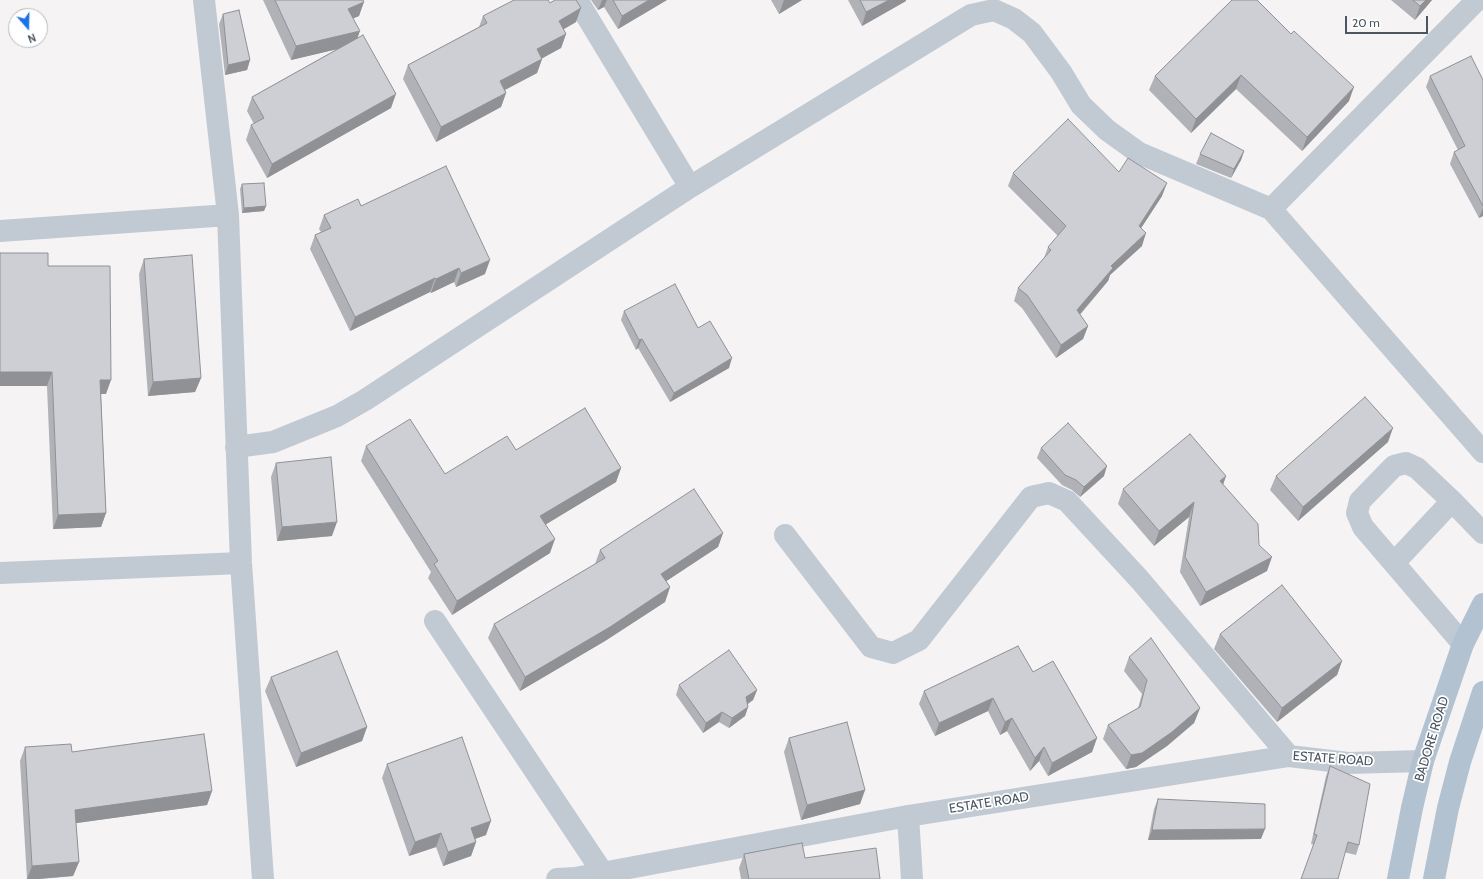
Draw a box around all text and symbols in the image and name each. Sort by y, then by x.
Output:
north arrow [8,8,48,48]
scale bar [1347,8,1430,34]
text: 20 m [1352,15,1380,30]
text: N [26,30,38,46]
street label: BADORE ROAD [1412,694,1452,784]
street label: ESTATE ROAD [1292,748,1374,770]
street label: ESTATE ROAD [948,789,1030,817]

